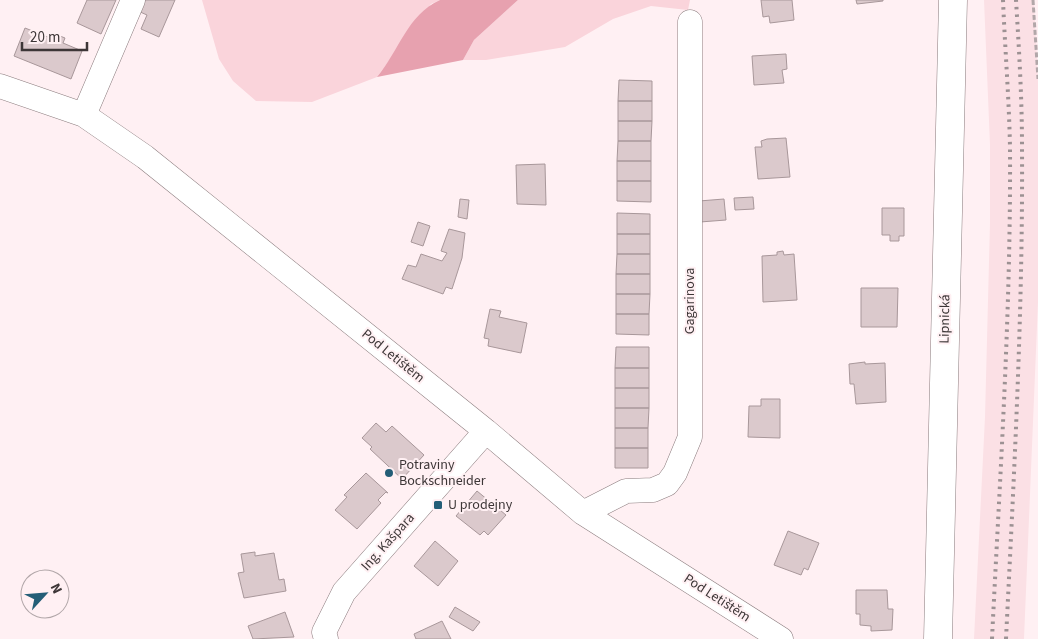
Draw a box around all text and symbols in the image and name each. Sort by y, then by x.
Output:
scale bar [22,20,88,52]
text: 20 m [30,27,60,48]
street label: Gagarinova [680,268,700,334]
street label: Lipnická [935,294,955,344]
street label: Pod Letištěm [357,324,429,388]
place label: Potraviny Bockschneider [399,455,486,491]
marker: Potraviny Bockschneider [383,467,395,479]
place label: U prodejny [448,495,513,515]
marker: U prodejny [432,499,444,511]
street label: Ing. Kašpara [357,509,419,575]
north arrow [20,569,70,619]
street label: Pod Letištěm [680,569,754,627]
text: N [45,580,67,597]

